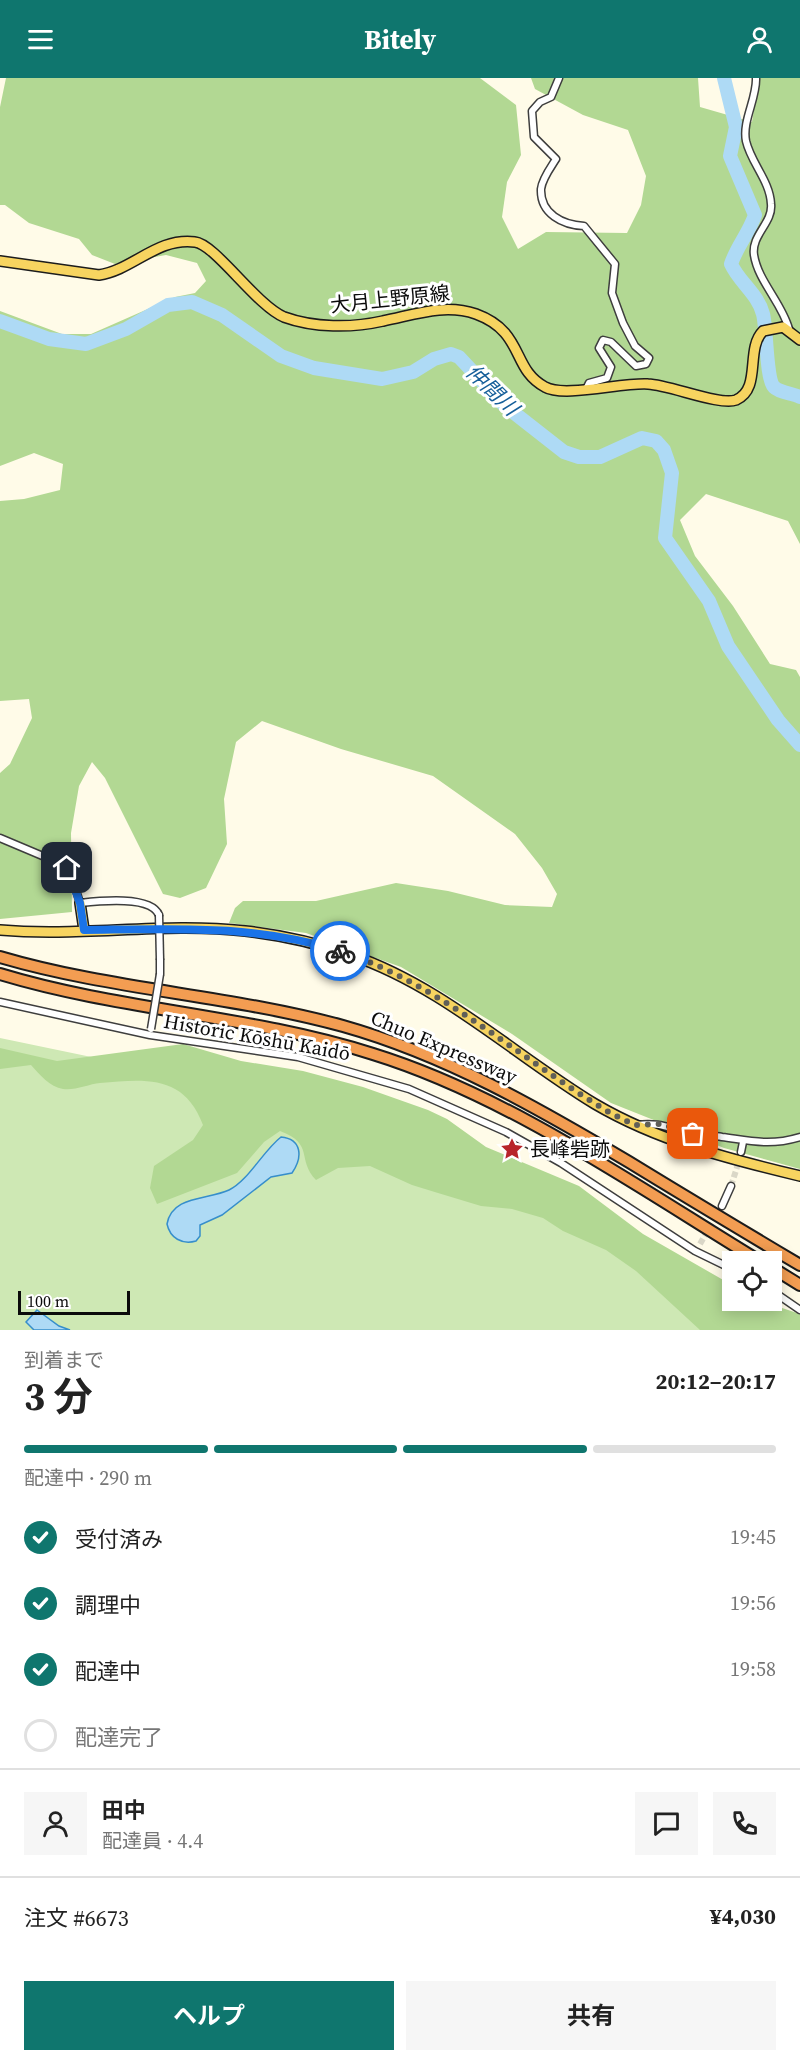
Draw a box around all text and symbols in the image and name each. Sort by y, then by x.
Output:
text: Bitely [364,21,436,58]
icon: menu [24,23,57,56]
icon: person [743,23,776,56]
street label: 大月上野原線 [329,279,451,319]
water label: 仲間川 [460,357,527,423]
pin [41,842,92,893]
icon: home [50,851,83,884]
courier [310,921,370,981]
icon: bike [324,935,357,968]
street label: Chuo Expressway [367,1004,522,1091]
street label: Historic Kōshū Kaidō [162,1007,352,1067]
pin [667,1108,718,1159]
icon: bag [676,1117,709,1150]
place label: 長峰砦跡 [530,1135,610,1163]
place icon: 長峰砦跡 [499,1136,525,1162]
map controls [722,1251,782,1311]
button: locate [722,1251,782,1311]
scale bar [18,1288,130,1316]
text: 100 m [27,1290,69,1312]
text: 到着まで [24,1346,104,1374]
text: 20:12–20:17 [656,1366,776,1396]
text: 3 分 [24,1370,92,1423]
text: 配達中 · 290 m [24,1464,152,1492]
icon: check [24,1521,57,1554]
text: 19:45 [730,1523,776,1551]
text: 受付済み [75,1524,163,1554]
icon: check [24,1587,57,1620]
text: 19:56 [730,1589,776,1617]
text: 調理中 [75,1590,141,1620]
icon: check [24,1653,57,1686]
text: 19:58 [730,1655,776,1683]
text: 配達中 [75,1656,141,1686]
text: 配達完了 [75,1722,163,1752]
button: person [24,1792,87,1855]
button: chat [635,1792,698,1855]
button: phone [713,1792,776,1855]
text: 田中 [102,1795,146,1825]
text: 配達員 · 4.4 [102,1827,203,1855]
text: ¥4,030 [710,1901,776,1931]
text: 注文 #6673 [24,1903,129,1933]
button: ヘルプ [24,1981,394,2050]
button: 共有 [406,1981,776,2050]

